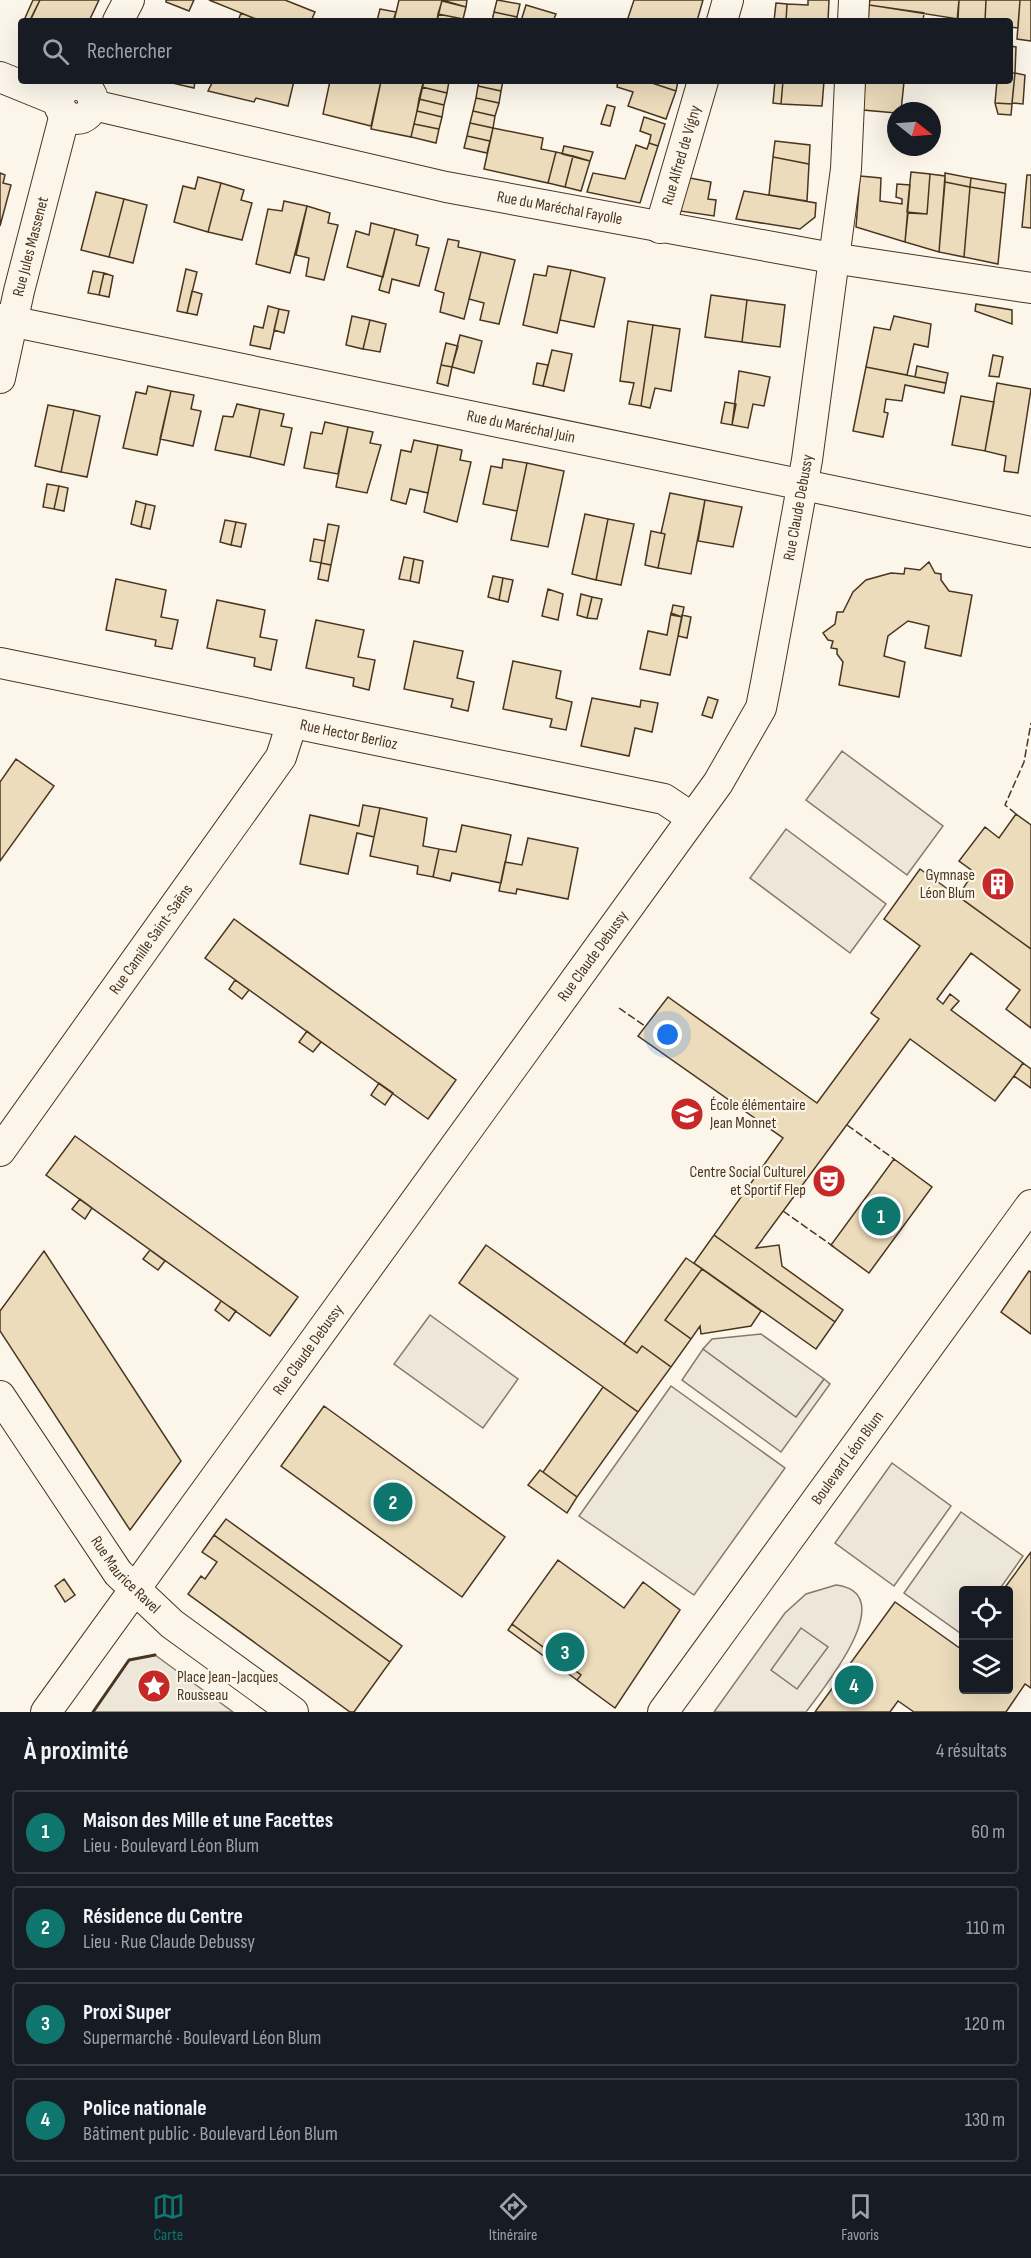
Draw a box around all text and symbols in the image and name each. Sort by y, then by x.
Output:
search box [18,18,1013,84]
icon: search [39,35,72,68]
text: Rechercher [87,38,172,65]
north arrow [887,102,941,156]
street label: Rue Alfred de Vigny [658,103,705,207]
street label: Rue du Maréchal Fayolle [495,187,624,229]
street label: Rue Jules Massenet [9,194,53,298]
street label: Rue du Maréchal Juin [465,406,577,447]
street label: Rue Claude Debussy [779,453,817,562]
street label: Rue Hector Berlioz [298,715,400,754]
place label: Gymnase Léon Blum [920,866,975,903]
building icon: Gymnase Léon Blum [980,866,1016,902]
street label: Rue Camille Saint-Saëns [105,880,197,998]
street label: Rue Claude Debussy [554,907,632,1005]
your location [653,1020,682,1049]
school or university icon: École élémentaire Jean Monnet [669,1096,705,1132]
place label: École élémentaire Jean Monnet [709,1096,806,1133]
place label: Centre Social Culturel et Sportif Flep [690,1163,806,1200]
theatre icon: Centre Social Culturel et Sportif Flep [811,1163,847,1199]
pin: 1 [862,1194,900,1238]
street label: Rue Claude Debussy [269,1301,347,1399]
street label: Boulevard Léon Blum [807,1407,888,1508]
pin: 2 [374,1480,412,1524]
street label: Rue Maurice Ravel [87,1533,164,1618]
map controls [959,1586,1013,1694]
button: locate [959,1586,1013,1640]
pin: 3 [546,1630,584,1674]
button: layers [959,1640,1013,1694]
pin: 4 [834,1662,874,1708]
place icon: Place Jean-Jacques Rousseau [136,1668,172,1704]
place label: Place Jean-Jacques Rousseau [177,1668,279,1705]
text: À proximité [24,1736,129,1767]
text: 4 résultats [936,1739,1007,1763]
text: Maison des Mille et une Facettes [83,1807,333,1834]
text: 1 [42,1820,49,1844]
text: 60 m [971,1820,1005,1844]
text: Lieu · Boulevard Léon Blum [83,1834,259,1858]
text: Résidence du Centre [83,1903,243,1930]
text: 2 [41,1916,50,1940]
text: 110 m [966,1916,1005,1940]
text: Lieu · Rue Claude Debussy [83,1930,255,1954]
text: Proxi Super [83,1999,171,2026]
text: 3 [41,2012,50,2036]
text: 120 m [965,2012,1005,2036]
text: Supermarché · Boulevard Léon Blum [83,2026,321,2050]
text: Police nationale [83,2095,207,2122]
text: 4 [41,2108,50,2132]
text: 130 m [965,2108,1005,2132]
text: Bâtiment public · Boulevard Léon Blum [83,2122,338,2146]
tab: Carte [152,2190,185,2245]
tab: Itinéraire [489,2190,537,2245]
tab: Favoris [841,2190,879,2245]

